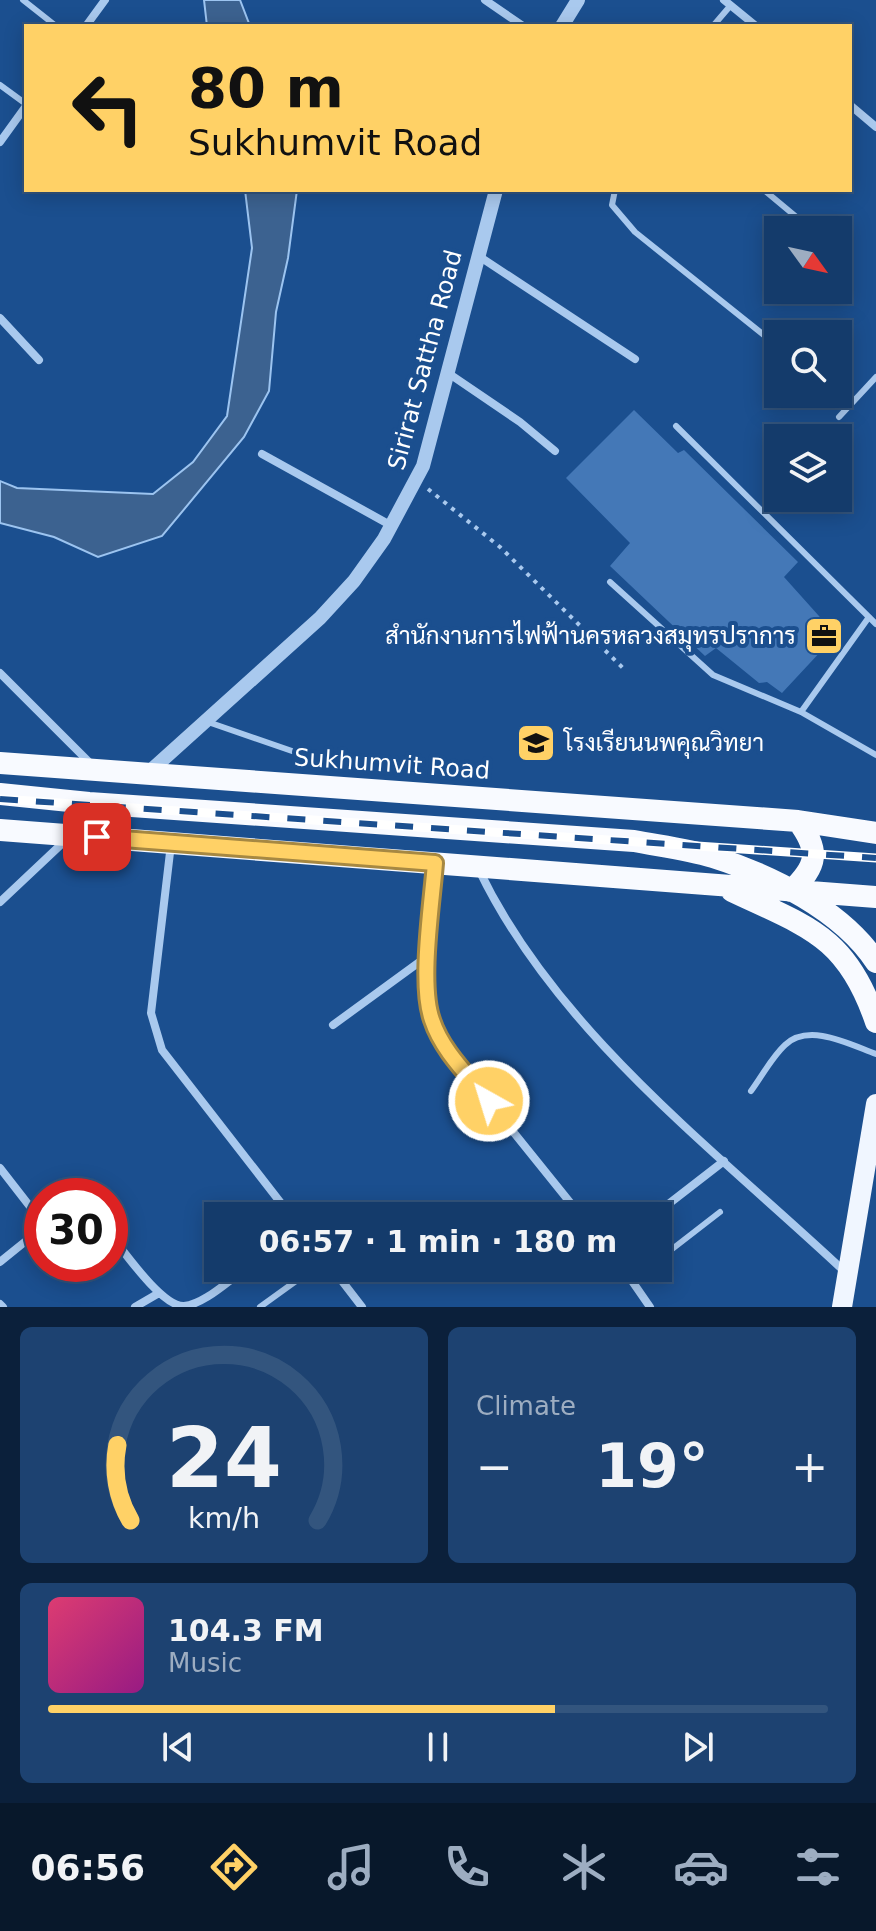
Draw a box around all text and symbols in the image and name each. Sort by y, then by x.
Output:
text: 80 m [188,55,344,120]
icon: left [56,56,160,160]
text: Sukhumvit Road [188,122,482,163]
north arrow [764,216,852,304]
map controls [764,216,852,512]
street label: Sirirat Sattha Road [382,247,468,473]
button: search [764,320,852,408]
button: layers [764,424,852,512]
office icon: สำนักงานการไฟฟ้านครหลวงสมุทรปราการ [803,615,845,657]
place label: สำนักงานการไฟฟ้านครหลวงสมุทรปราการ [385,620,796,652]
school or university icon: โรงเรียนนพคุณวิทยา [515,722,557,764]
place label: โรงเรียนนพคุณวิทยา [562,727,764,759]
street label: Sukhumvit Road [293,743,491,785]
pin [63,803,131,871]
icon: arrive [75,815,119,859]
position arrow [447,1059,531,1143]
speed limit sign: 30 [24,1178,128,1282]
text: 06:57 · 1 min · 180 m [259,1224,617,1259]
text: Climate [476,1391,576,1421]
text: 24 [166,1410,282,1507]
text: 19° [595,1431,709,1501]
text: − [476,1441,513,1492]
text: + [791,1441,828,1492]
text: km/h [188,1501,260,1535]
text: 104.3 FM [168,1613,324,1648]
text: Music [168,1648,242,1678]
icon: previous [156,1725,200,1769]
icon: pause [416,1725,460,1769]
icon: next [676,1725,720,1769]
icon: directions [206,1839,262,1895]
icon: music [323,1839,379,1895]
icon: phone [439,1839,495,1895]
icon: climate [556,1839,612,1895]
icon: car [673,1839,729,1895]
icon: filters [790,1839,846,1895]
text: 06:56 [30,1847,145,1888]

